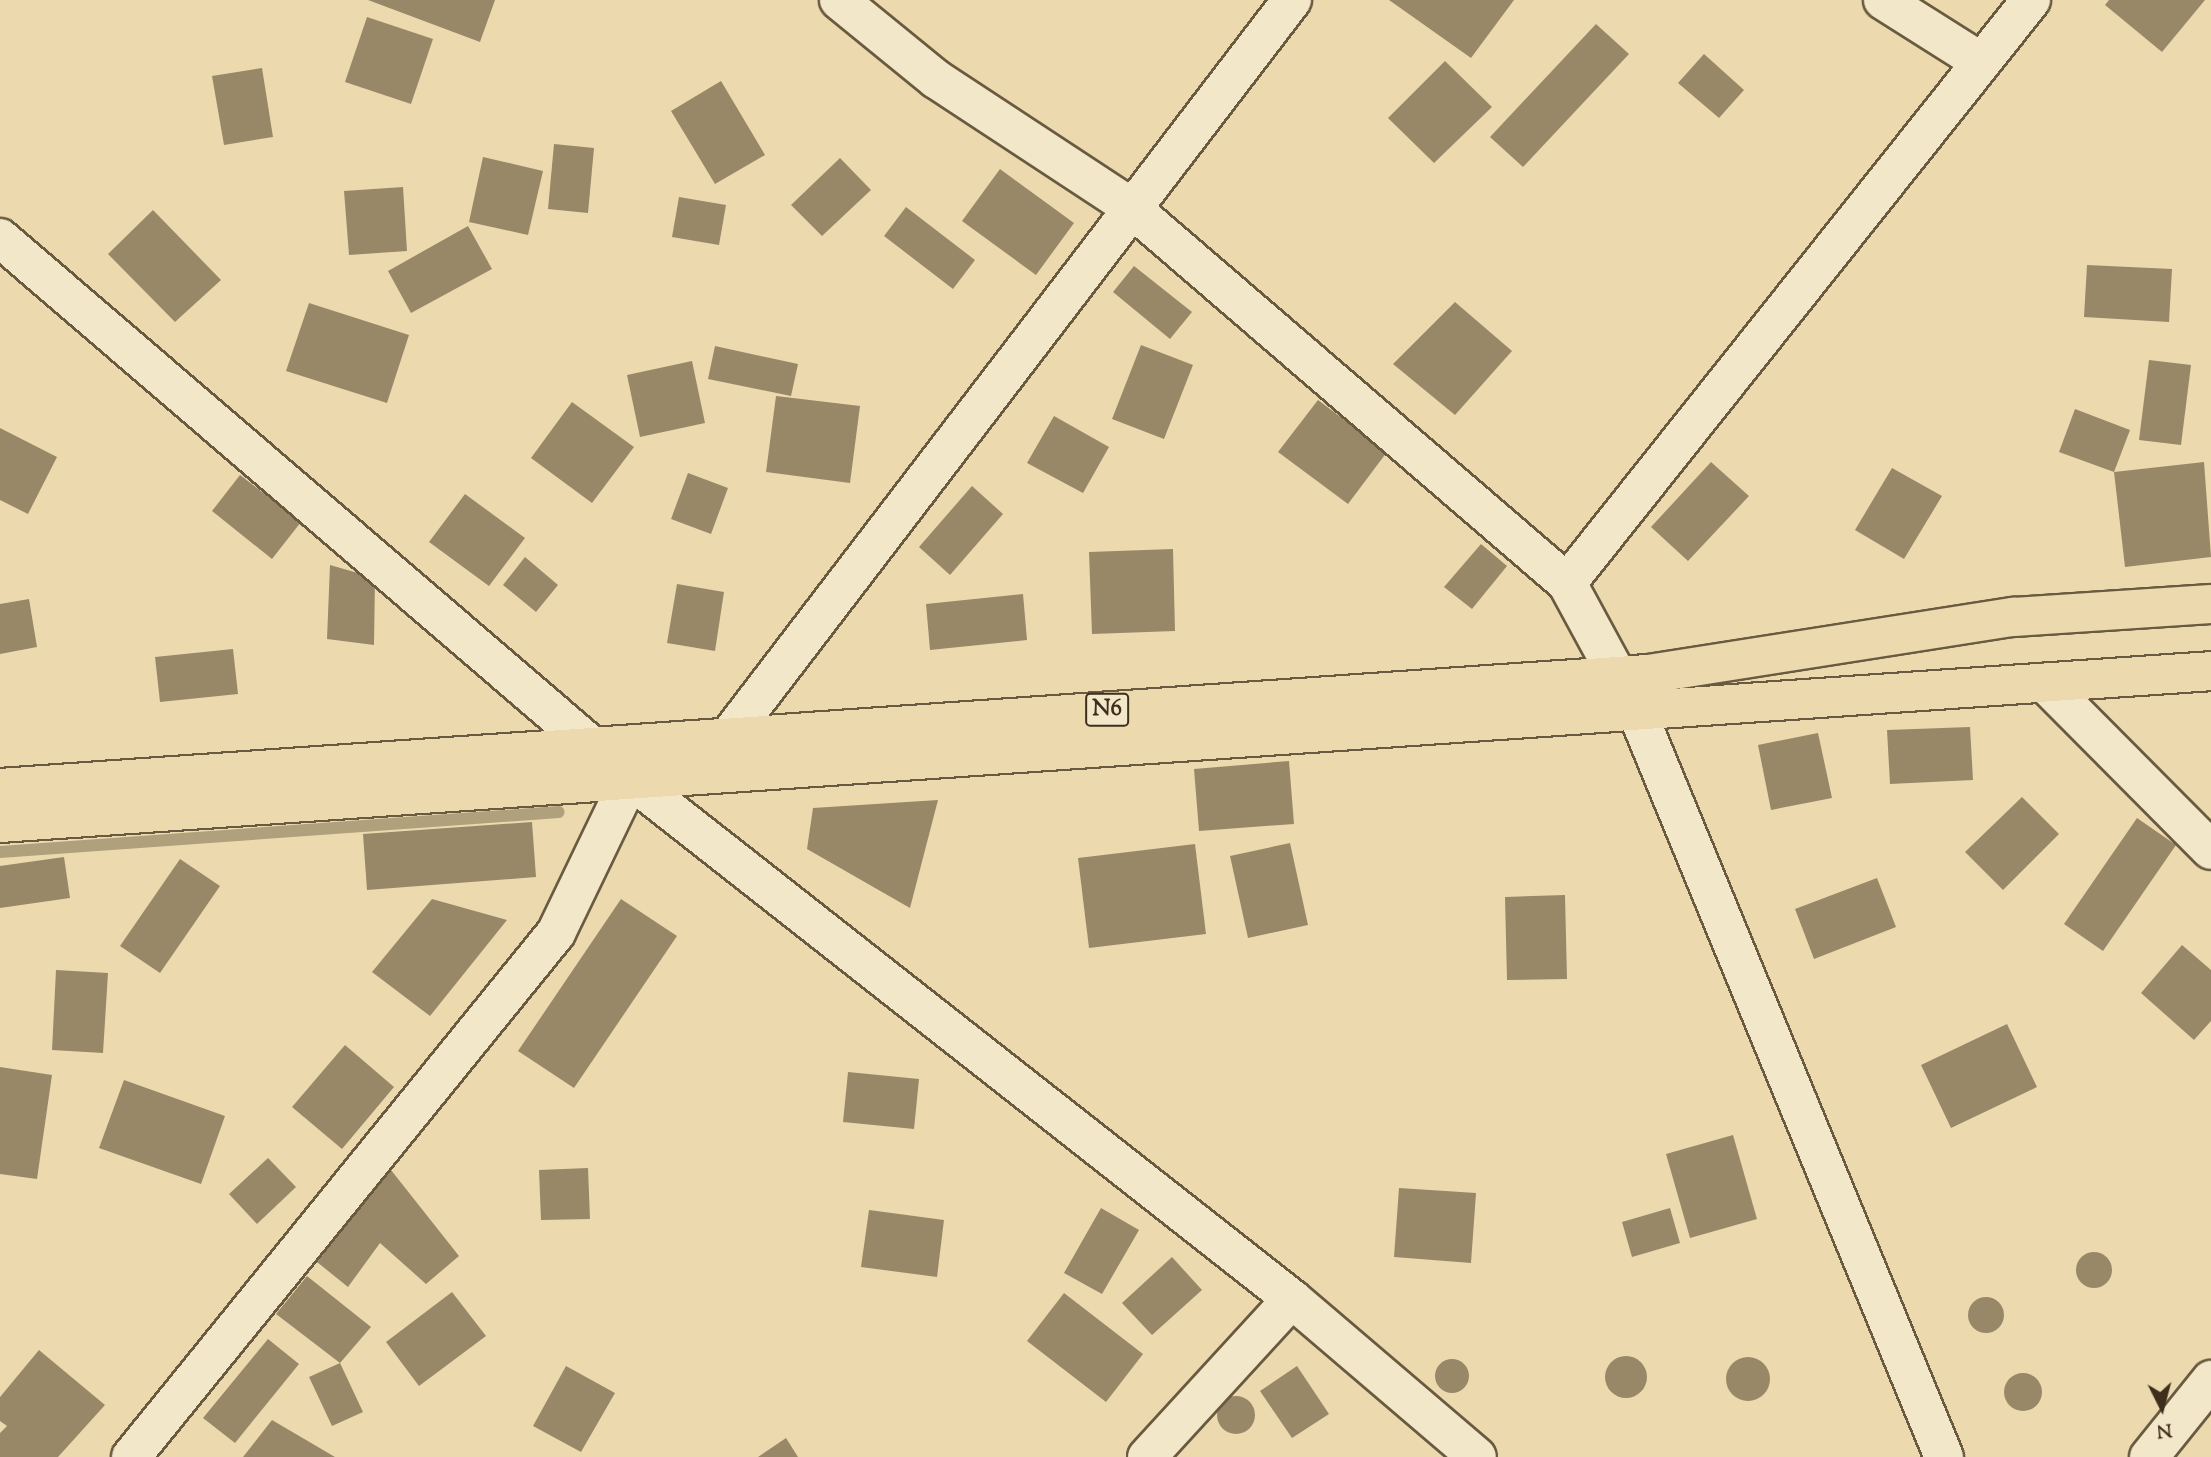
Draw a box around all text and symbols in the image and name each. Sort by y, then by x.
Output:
road number: N6 [1084,690,1130,730]
north arrow [2127,1373,2197,1443]
text: N [2155,1415,2173,1444]

